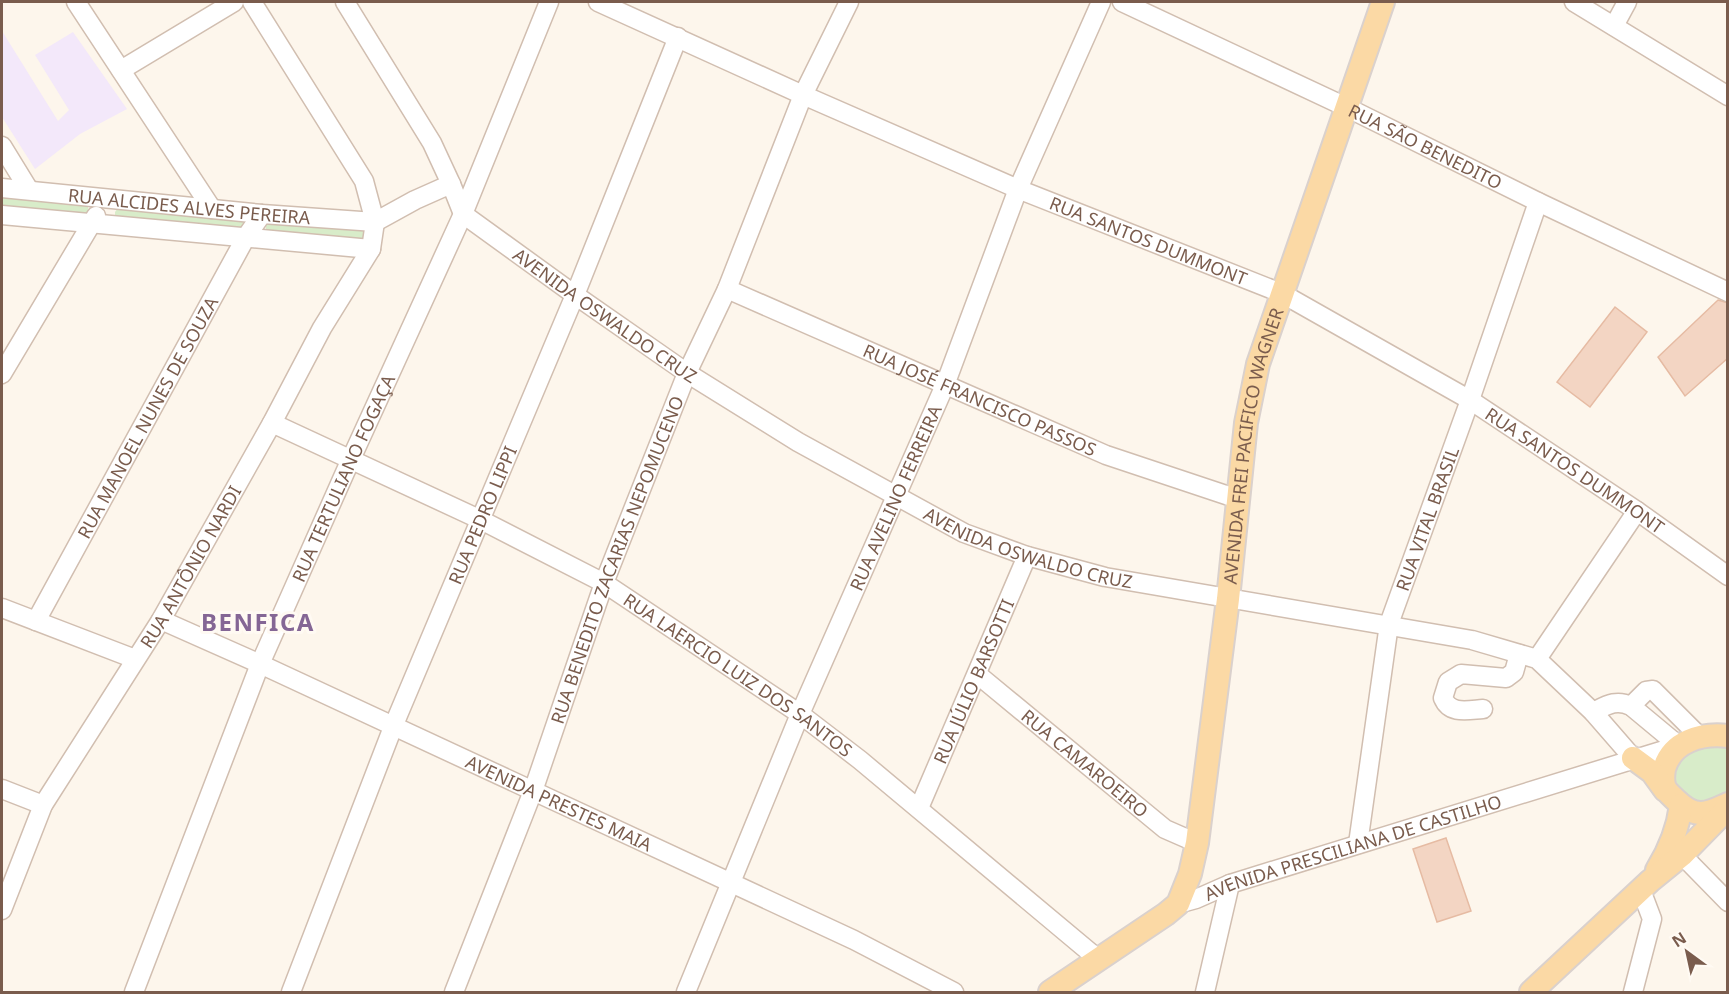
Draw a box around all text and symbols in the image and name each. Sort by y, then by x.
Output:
street label: RUA SÃO BENEDITO [1345,98,1506,194]
street label: RUA ALCIDES ALVES PEREIRA [67,183,311,229]
street label: RUA SANTOS DUMMONT [1046,191,1251,290]
street label: AVENIDA OSWALDO CRUZ [509,242,701,388]
street label: RUA MANOEL NUNES DE SOUZA [72,292,223,543]
street label: AVENIDA FREI PACIFICO WAGNER [1218,304,1289,585]
street label: RUA JOSÉ FRANCISCO PASSOS [860,338,1100,461]
street label: RUA TERTULIANO FOGAÇA [286,370,400,586]
street label: RUA BENEDITO ZACARIAS NEPOMUCENO [545,392,689,727]
street label: RUA AVELINO FERREIRA [844,400,947,594]
street label: RUA SANTOS DUMMONT [1481,402,1669,539]
street label: RUA PEDRO LIPPI [443,442,522,588]
street label: RUA VITAL BRASIL [1390,443,1464,594]
street label: RUA ANTÔNIO NARDI [134,481,246,653]
street label: AVENIDA OSWALDO CRUZ [920,501,1134,594]
street label: RUA LAERCIO LUIZ DOS SANTOS [619,587,857,762]
street label: RUA JÚLIO BARSOTTI [927,595,1019,767]
district label: BENFICA [201,605,315,638]
street label: RUA CAMAROEIRO [1017,704,1154,823]
street label: AVENIDA PRESTES MAIA [462,749,656,857]
street label: AVENIDA PRESCILIANA DE CASTILHO [1200,789,1504,906]
north arrow [1657,922,1717,982]
text: N [1667,927,1690,952]

